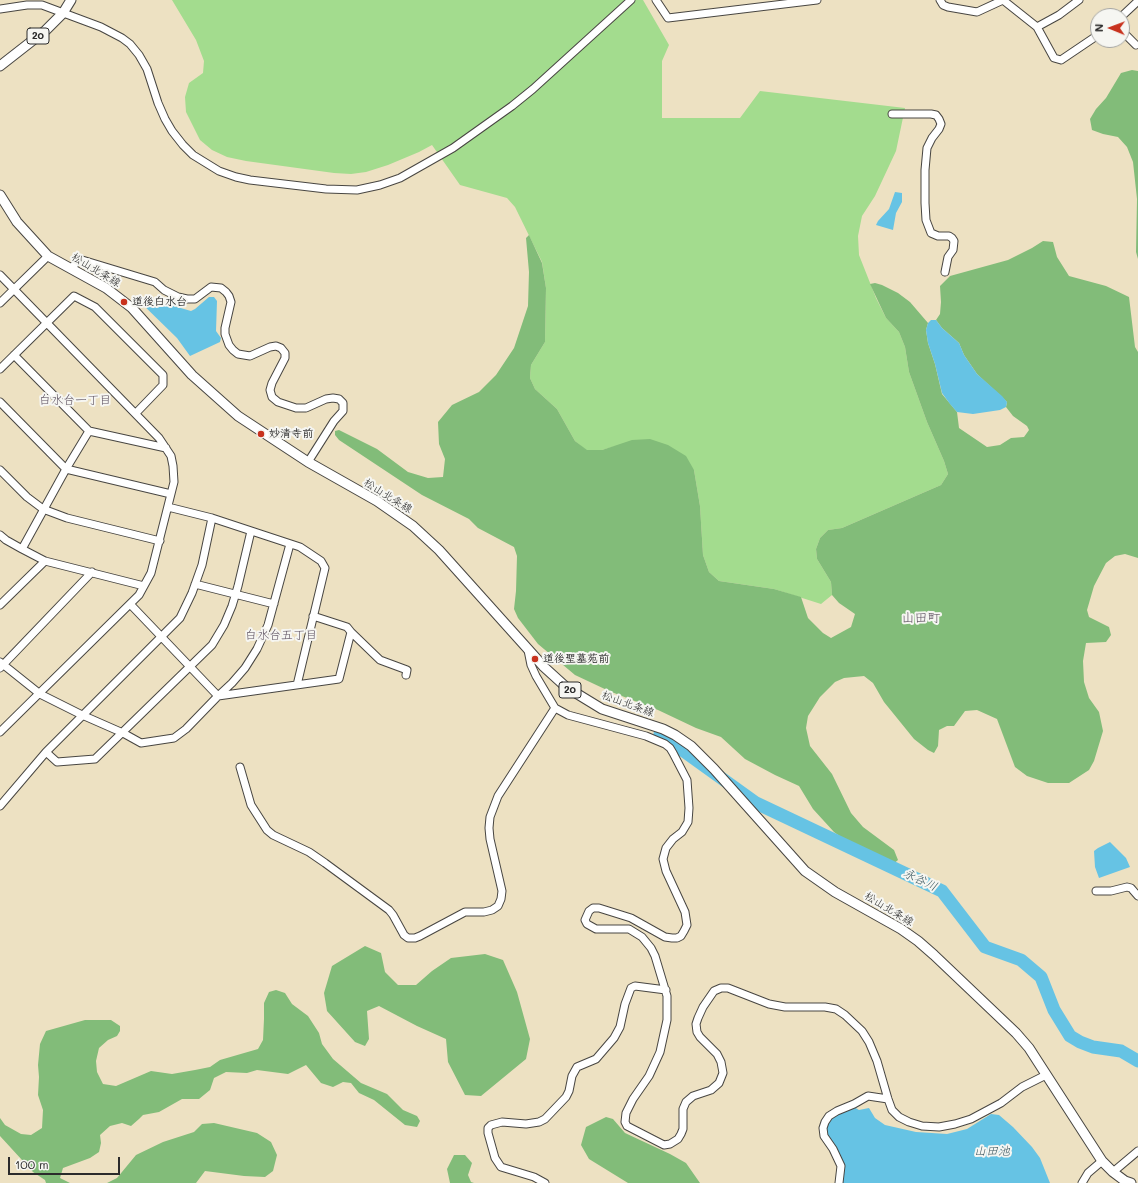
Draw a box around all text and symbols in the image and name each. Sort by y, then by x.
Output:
north arrow [1090,8,1130,48]
text: N [1091,23,1106,32]
road number: 20 [27,28,49,44]
street label: 松山北条線 [69,250,123,290]
place label: 道後白水台 [132,295,187,309]
marker: 道後白水台 [119,297,129,307]
district label: 白水台一丁目 [39,393,111,407]
place label: 妙清寺前 [269,427,313,441]
marker: 妙清寺前 [256,429,266,439]
street label: 松山北条線 [361,476,415,516]
district label: 山田町 [902,610,940,626]
district label: 白水台五丁目 [245,628,317,642]
place label: 道後聖墓苑前 [543,652,609,666]
marker: 道後聖墓苑前 [530,654,540,664]
road number: 20 [559,682,581,698]
street label: 松山北条線 [600,688,656,720]
water label: 永谷川 [901,866,939,894]
street label: 松山北条線 [862,889,916,929]
water label: 山田池 [974,1144,1010,1158]
scale bar [10,1149,122,1175]
text: 100 m [15,1156,49,1172]

